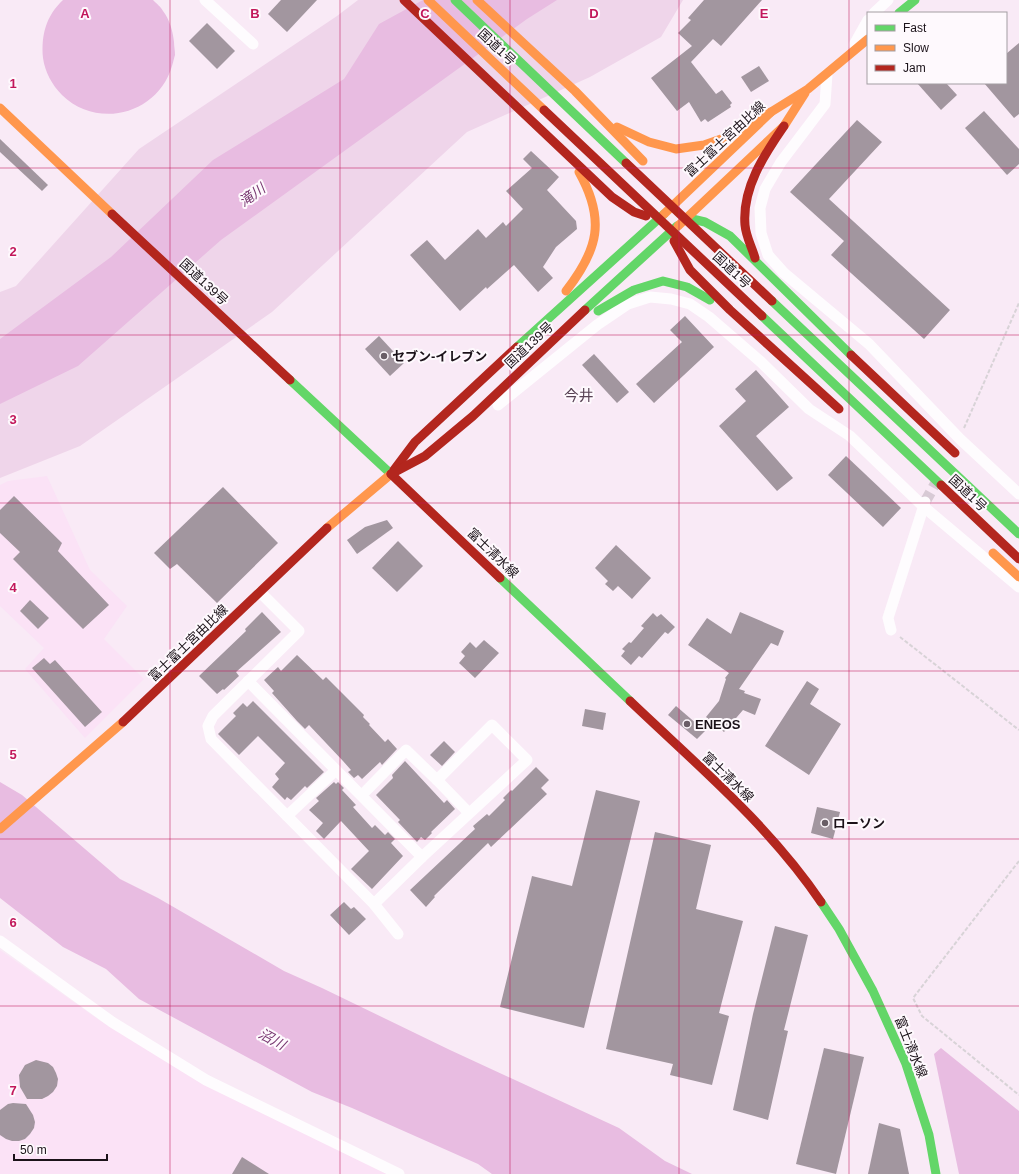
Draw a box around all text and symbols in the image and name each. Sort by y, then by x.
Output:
text: A [80,6,90,21]
text: B [250,6,260,21]
text: C [420,6,430,21]
text: D [589,6,599,21]
text: E [760,6,769,21]
legend [867,12,1007,84]
text: Fast [903,21,927,35]
street label: 国道1号 [475,26,519,68]
text: Slow [903,41,929,55]
text: Jam [903,61,926,75]
text: 1 [9,76,17,91]
street label: 富士富士宮由比線 [682,98,768,180]
water label: 滝川 [236,179,270,210]
text: 2 [9,244,17,259]
street label: 国道1号 [710,249,754,291]
street label: 国道139号 [177,256,231,308]
street label: 国道139号 [502,319,556,371]
place label: セブン-イレブン [392,349,487,364]
marker: セブン-イレブン [379,351,389,361]
district label: 今井 [564,387,594,404]
text: 3 [9,412,17,427]
street label: 国道1号 [946,472,990,514]
street label: 富士清水線 [464,525,522,581]
text: 4 [9,580,17,595]
street label: 富士富士宮由比線 [145,601,231,685]
place label: ENEOS [695,717,741,732]
marker: ENEOS [682,719,692,729]
text: 5 [9,747,17,762]
street label: 富士清水線 [699,749,757,805]
place label: ローソン [833,816,885,831]
marker: ローソン [820,818,830,828]
text: 6 [9,915,17,930]
street label: 富士清水線 [892,1014,930,1080]
water label: 沼川 [256,1025,290,1054]
text: 7 [9,1083,17,1098]
scale bar [14,1136,107,1162]
text: 50 m [20,1143,47,1157]

